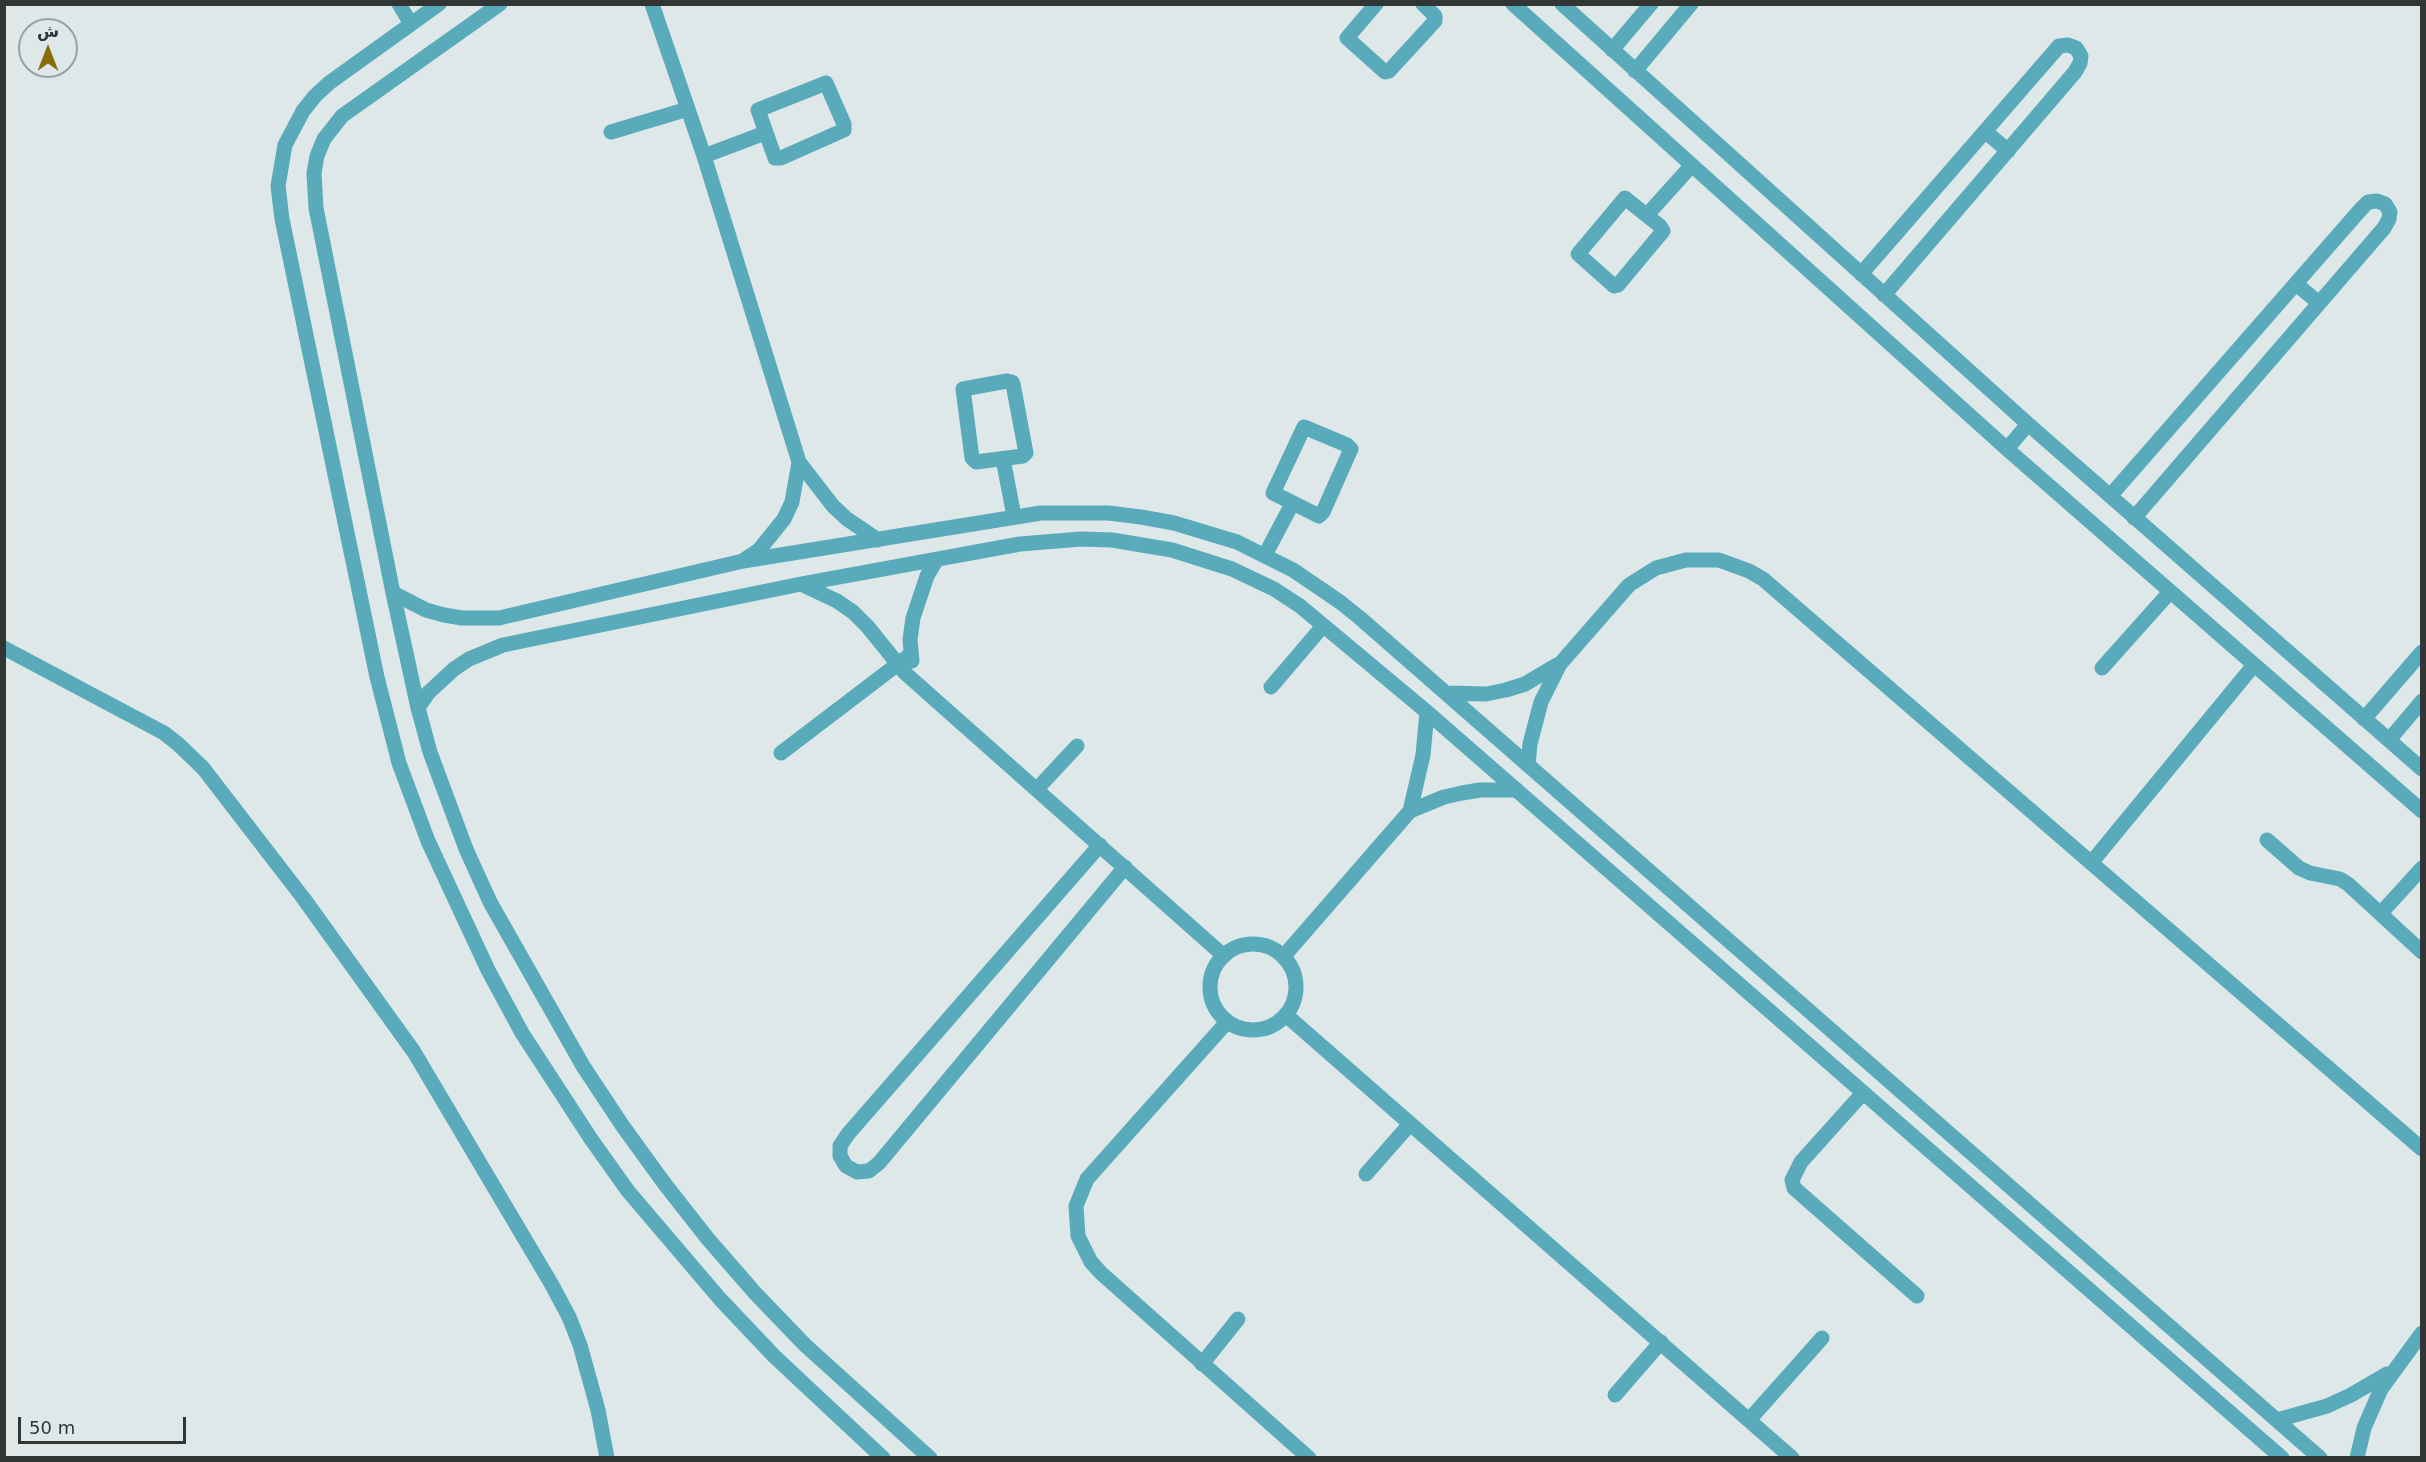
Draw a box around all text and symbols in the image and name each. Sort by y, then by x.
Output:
north arrow [18,18,78,78]
text: ش [37,22,59,41]
scale bar [21,1405,189,1443]
text: 50 m [29,1417,75,1438]

